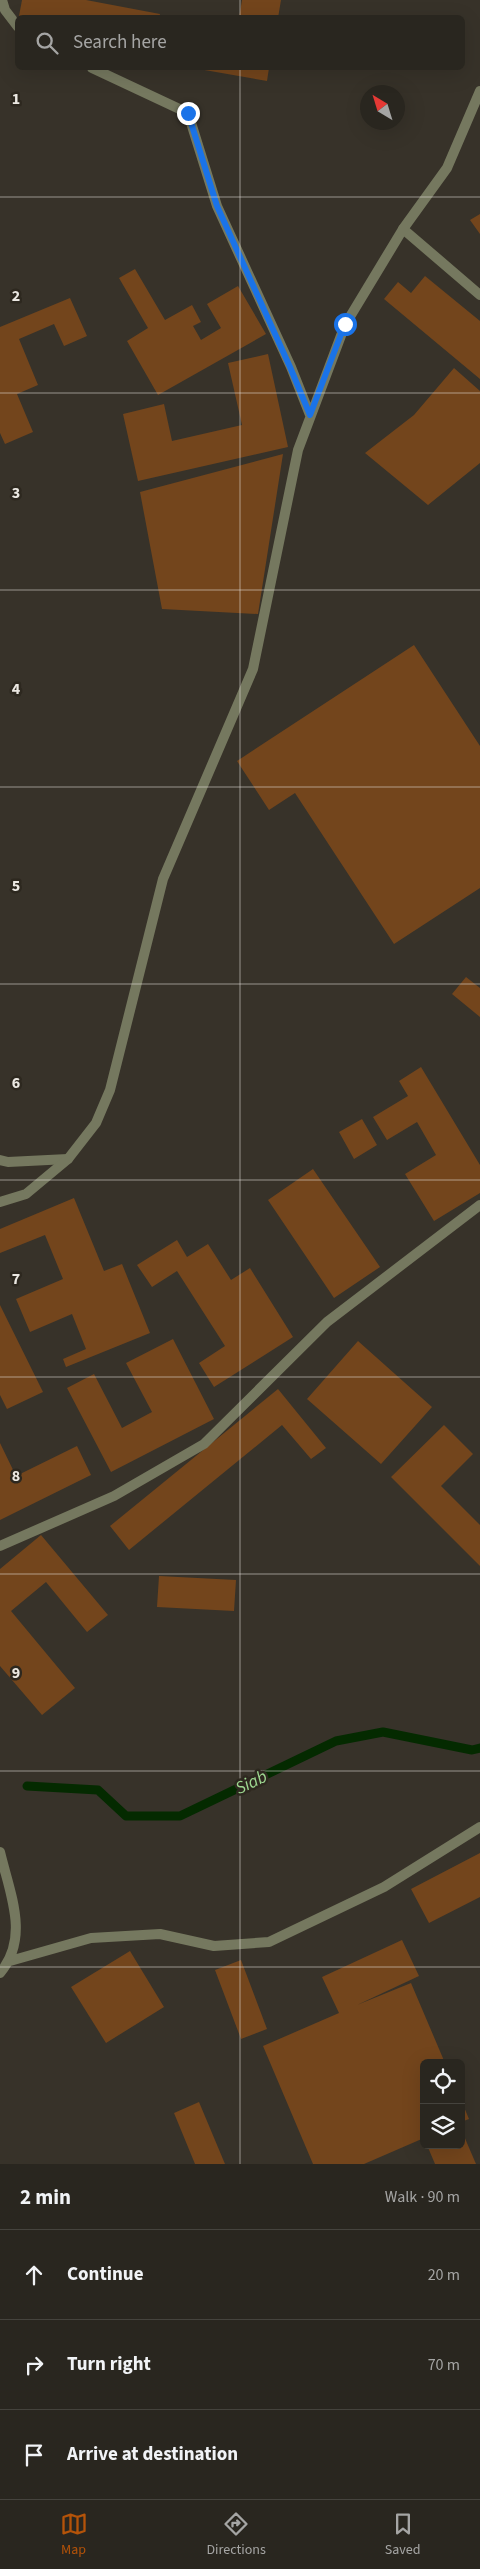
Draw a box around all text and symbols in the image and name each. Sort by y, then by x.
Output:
search box [15,15,465,70]
icon: search [33,29,61,57]
text: Search here [73,29,167,56]
north arrow [360,85,405,130]
text: 1 [12,88,20,110]
route end [177,102,200,125]
text: 2 [12,285,20,307]
route start [334,313,357,336]
text: 3 [12,482,20,504]
text: 4 [12,678,21,700]
text: 5 [12,875,20,897]
text: 6 [12,1072,20,1094]
text: 7 [12,1268,20,1290]
text: 8 [12,1465,20,1487]
text: 9 [12,1662,20,1684]
water label: Siab [231,1764,271,1801]
map controls [420,2059,465,2149]
button: locate [420,2059,465,2104]
button: layers [420,2104,465,2149]
text: 2 min [20,2182,71,2212]
text: Walk · 90 m [385,2186,460,2208]
icon: ahead [20,2261,48,2289]
text: Continue [67,2261,144,2288]
text: 20 m [428,2264,460,2286]
icon: right [20,2351,48,2379]
text: Turn right [67,2351,151,2378]
text: 70 m [428,2354,460,2376]
icon: arrive [20,2441,48,2469]
text: Arrive at destination [67,2441,238,2468]
tab: Map [60,2510,88,2560]
tab: Directions [207,2510,266,2560]
tab: Saved [385,2510,420,2560]

